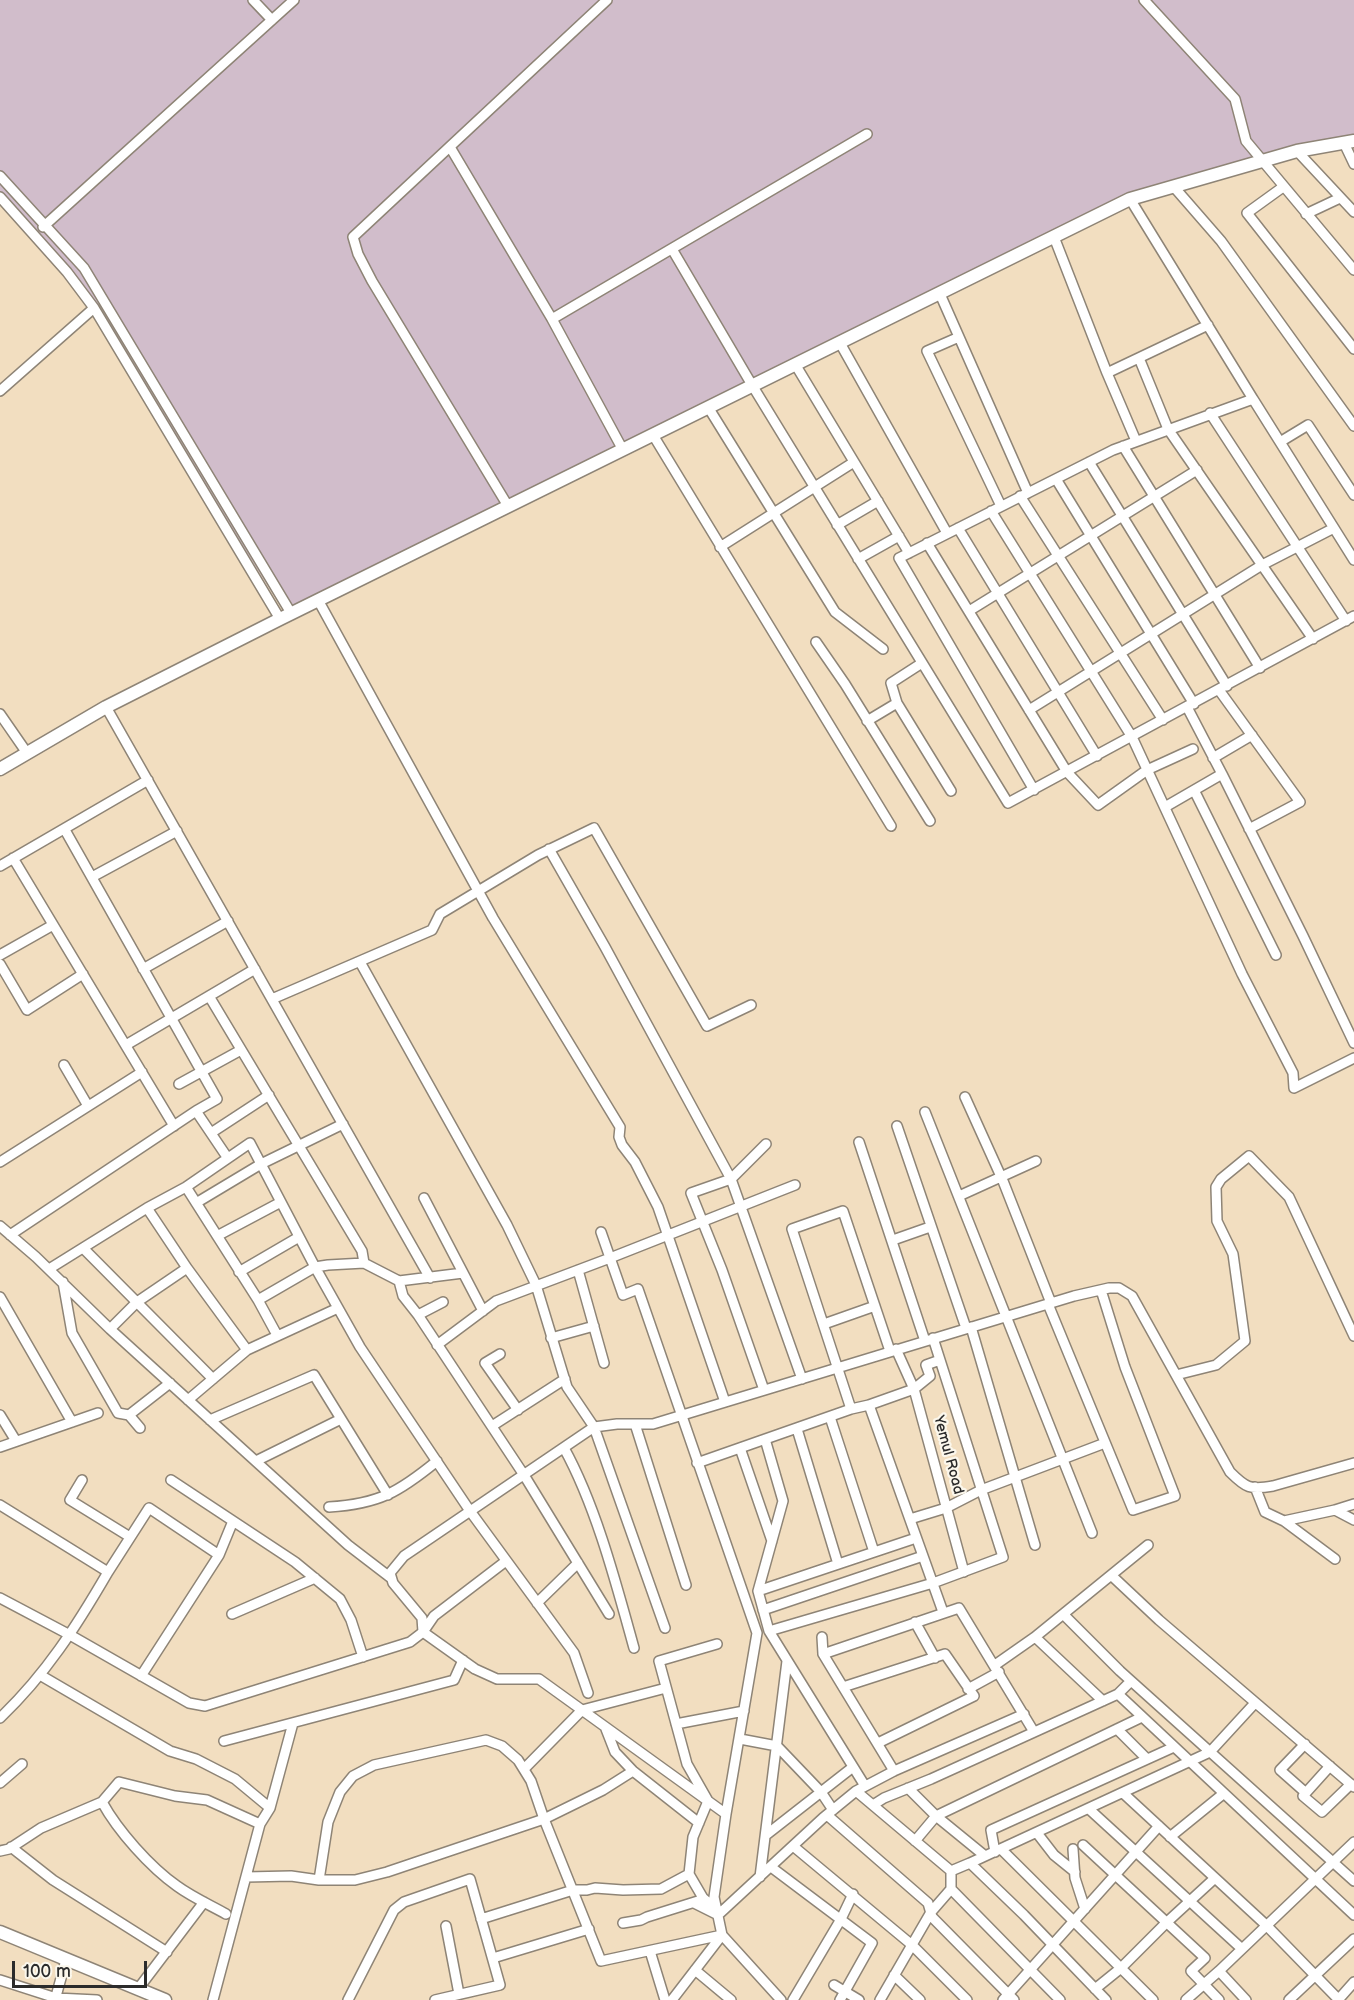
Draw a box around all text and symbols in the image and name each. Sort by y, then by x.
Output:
street label: Yemul Road [929,1414,967,1496]
scale bar [15,1949,150,1987]
text: 100 m [23,1961,71,1982]

